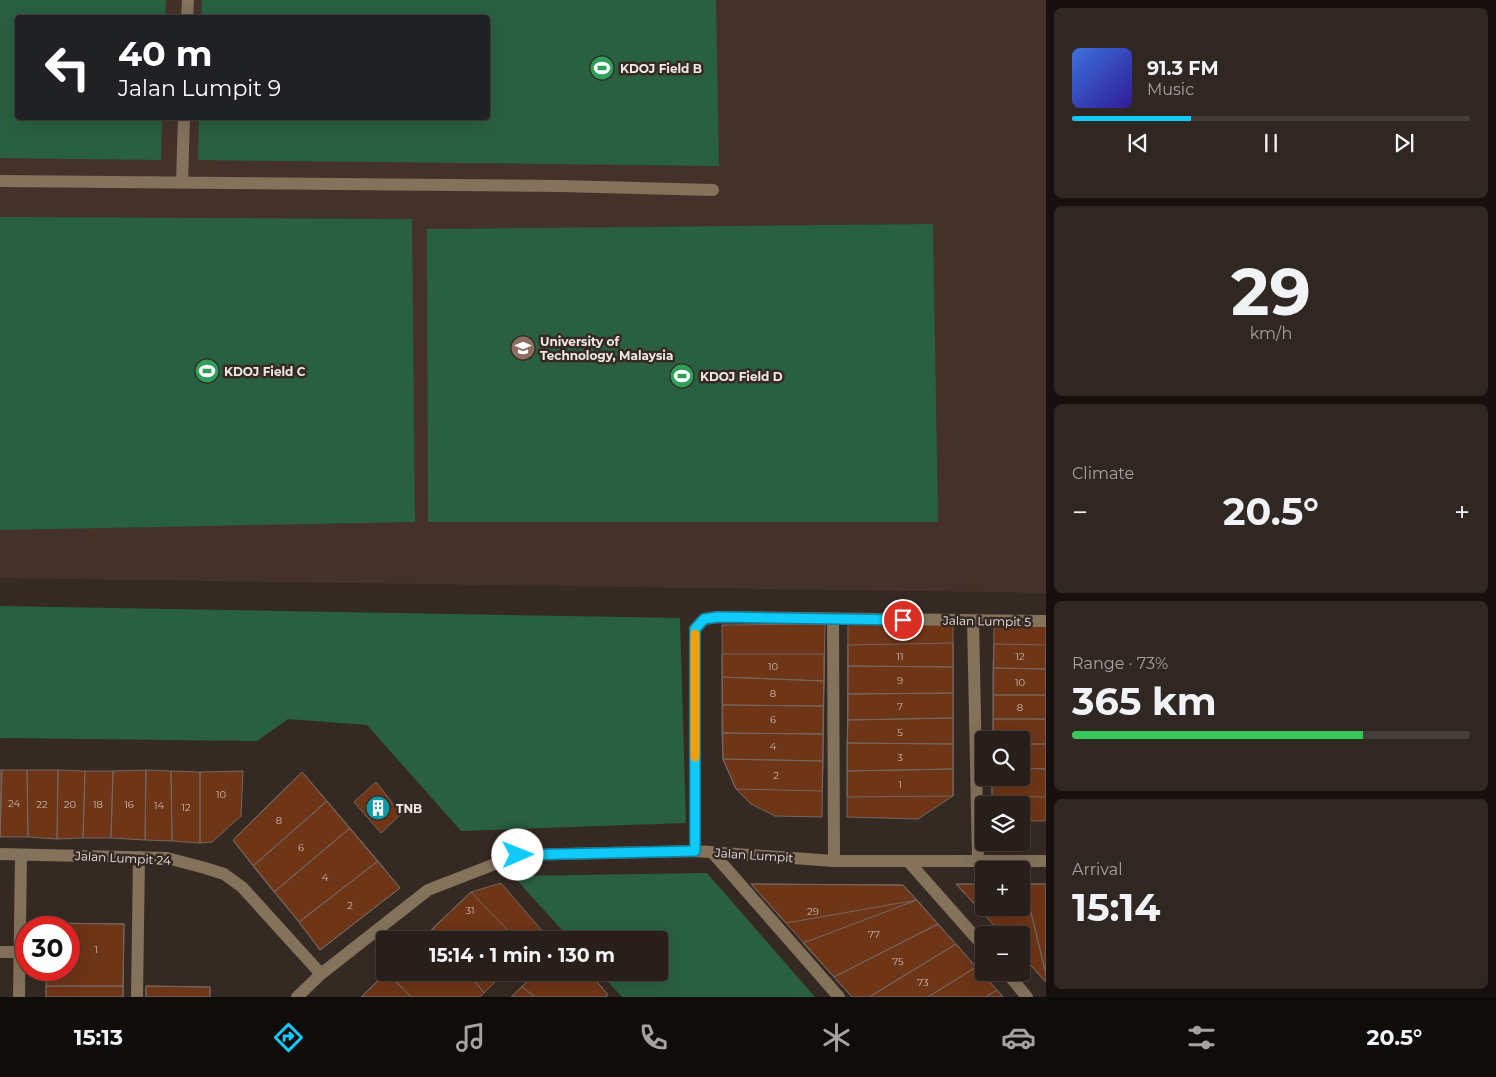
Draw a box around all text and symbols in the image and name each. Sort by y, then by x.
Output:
text: 40 m [118,32,213,75]
icon: left [35,35,100,100]
sports icon: KDOJ Field B [589,55,615,81]
text: 91.3 FM [1147,57,1219,80]
place label: KDOJ Field B [620,61,702,76]
text: Jalan Lumpit 9 [118,75,281,102]
text: Music [1147,80,1194,99]
icon: previous [1124,129,1152,157]
icon: pause [1257,129,1285,157]
icon: next [1390,129,1418,157]
text: 29 [1231,252,1311,331]
text: km/h [1250,324,1292,343]
place label: University of Technology, Malaysia [540,334,673,363]
school or university icon: University of Technology, Malaysia [510,335,536,361]
sports icon: KDOJ Field C [194,358,220,384]
sports icon: KDOJ Field D [669,363,695,389]
place label: KDOJ Field C [224,364,306,379]
place label: KDOJ Field D [700,369,783,384]
text: Climate [1072,464,1134,483]
text: 20.5° [1223,488,1319,535]
text: − [1072,495,1088,529]
text: + [1454,495,1470,529]
pin [882,599,924,641]
icon: arrive [889,606,917,634]
street label: Jalan Lumpit 5 [942,613,1032,629]
house number: 11 [896,650,904,663]
house number: 12 [1015,650,1025,663]
text: Range · 73% [1072,654,1168,673]
house number: 10 [768,660,778,673]
house number: 9 [897,674,903,687]
house number: 10 [1015,676,1025,689]
text: 365 km [1072,678,1217,725]
house number: 8 [770,687,776,700]
house number: 7 [897,700,903,713]
house number: 8 [1017,701,1023,714]
house number: 6 [770,713,776,726]
house number: 5 [897,726,903,739]
map controls [975,731,1030,981]
button: search [975,731,1030,786]
house number: 4 [770,740,777,753]
house number: 3 [897,751,903,764]
house number: 2 [773,769,779,782]
house number: 1 [898,778,902,791]
house number: 10 [216,788,226,801]
building icon: TNB [365,795,391,821]
button: layers [975,796,1030,851]
house number: 24 [8,797,20,810]
house number: 22 [36,798,48,811]
house number: 20 [64,798,77,811]
house number: 18 [93,798,103,811]
house number: 16 [124,798,134,811]
house number: 14 [154,799,164,812]
house number: 12 [181,801,191,814]
place label: TNB [396,801,422,816]
house number: 8 [276,814,282,827]
position arrow [491,828,543,880]
house number: 6 [298,841,304,854]
street label: Jalan Lumpit [713,845,794,865]
street label: Jalan Lumpit 24 [74,848,171,868]
text: Arrival [1072,860,1122,879]
button: + [975,861,1030,916]
house number: 4 [322,871,329,884]
text: 15:14 [1072,884,1161,931]
house number: 2 [347,899,353,912]
house number: 31 [465,904,475,917]
house number: 29 [807,905,819,918]
speed limit sign: 30 [15,916,80,981]
button: − [975,926,1030,981]
house number: 77 [868,928,880,941]
house number: 1 [94,943,98,956]
text: 15:14 · 1 min · 130 m [429,944,615,967]
house number: 75 [892,955,904,968]
house number: 73 [917,976,929,989]
icon: directions [271,1020,306,1055]
icon: music [453,1020,488,1055]
icon: phone [636,1020,671,1055]
icon: climate [819,1020,854,1055]
icon: car [1001,1020,1036,1055]
icon: filters [1184,1020,1219,1055]
text: 15:13 [74,1024,123,1051]
text: 20.5° [1367,1024,1422,1051]

